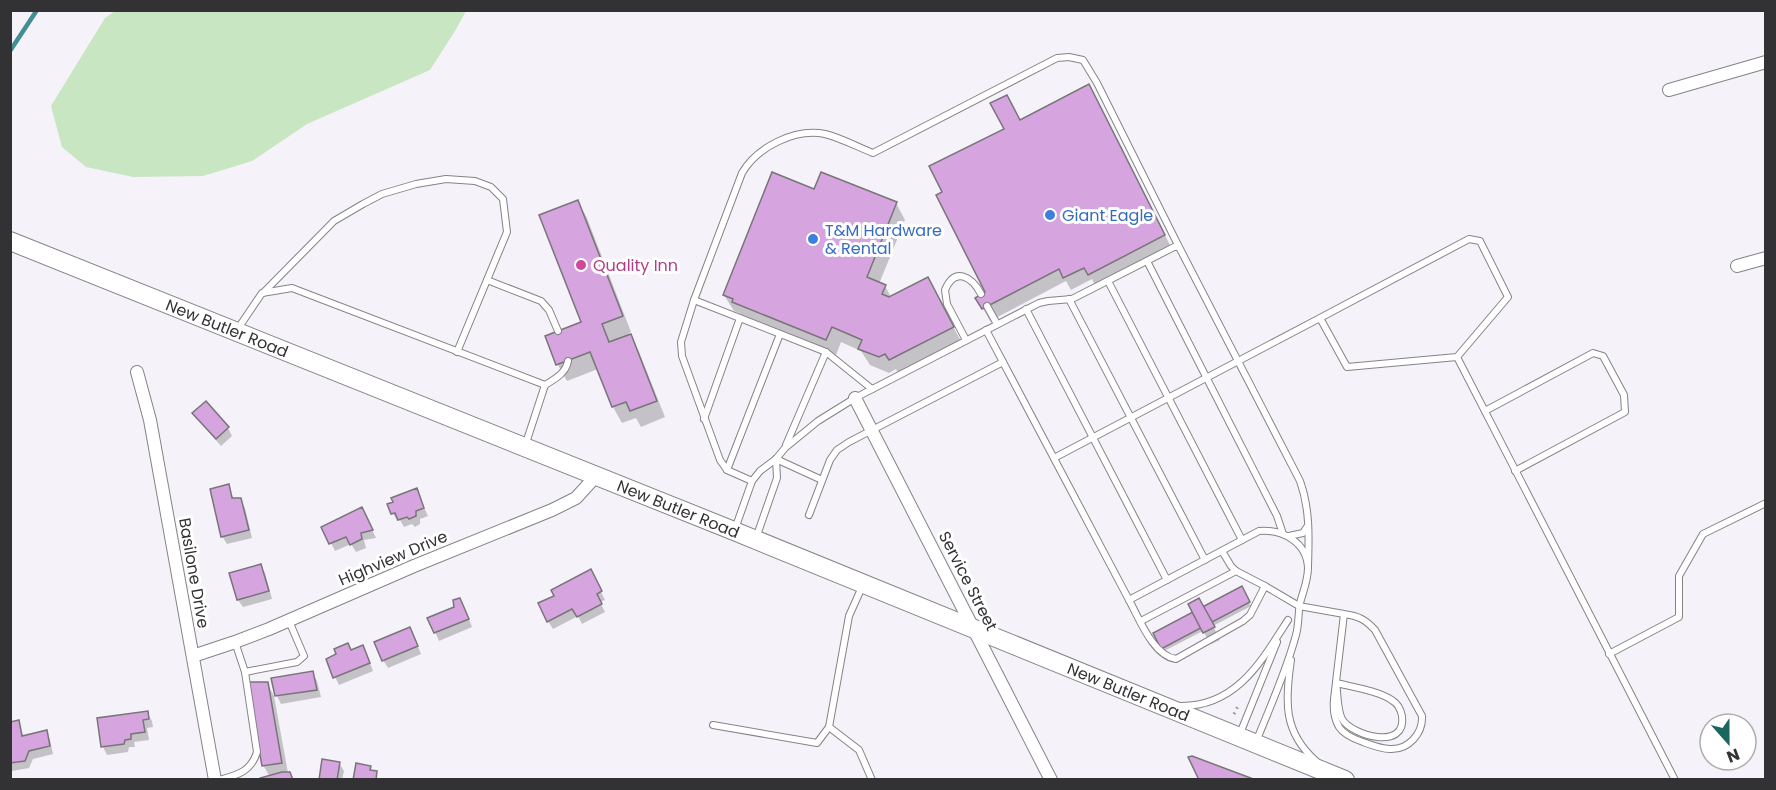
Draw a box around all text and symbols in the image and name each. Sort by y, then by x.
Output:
place label: Giant Eagle [1062,204,1153,227]
marker: Giant Eagle [1043,208,1057,222]
place label: T&M Hardware & Rental [825,219,942,260]
marker: T&M Hardware & Rental [806,232,820,246]
place label: Quality Inn [593,254,678,277]
marker: Quality Inn [574,258,588,272]
street label: New Butler Road [163,293,292,363]
street label: New Butler Road [614,474,743,544]
street label: Basilone Drive [173,516,215,630]
street label: Highview Drive [335,525,451,591]
street label: Service Street [933,527,1003,635]
street label: New Butler Road [1064,657,1193,727]
north arrow [1698,712,1758,772]
text: N [1723,743,1743,768]

